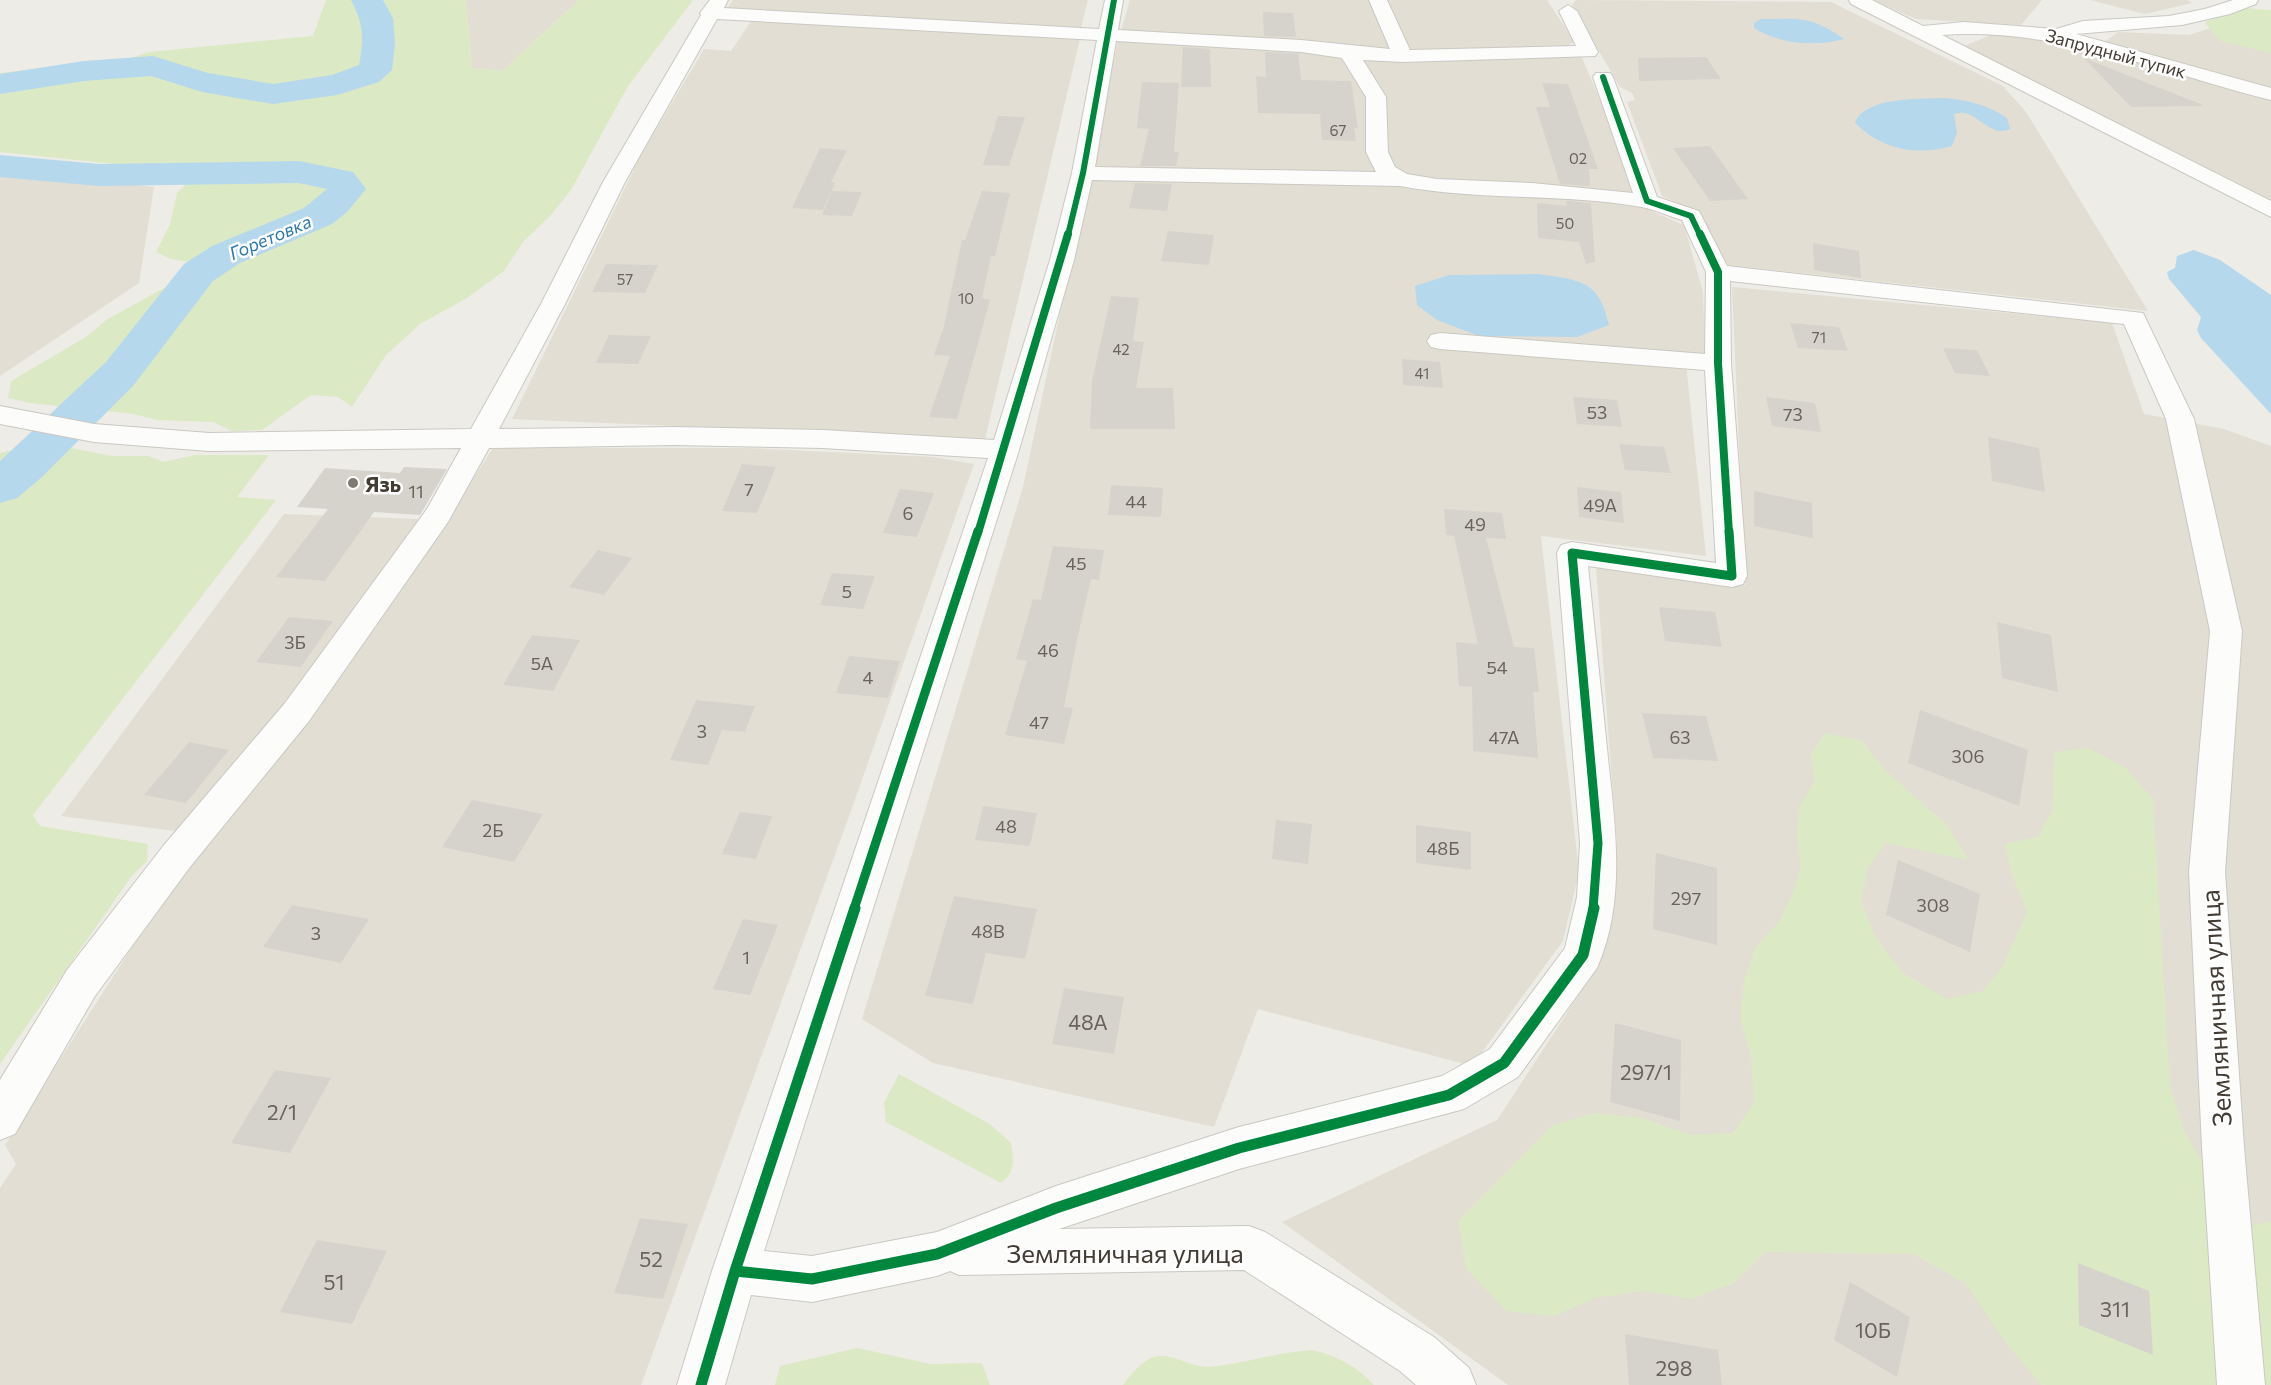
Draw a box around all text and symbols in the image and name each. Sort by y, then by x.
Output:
street label: Запрудный тупик [2043,24,2189,82]
house number: 67 [1330,121,1347,139]
house number: 02 [1569,149,1587,167]
water label: Горетовка [226,210,314,264]
house number: 50 [1556,214,1574,232]
house number: 57 [617,270,633,288]
house number: 10 [958,289,974,307]
house number: 71 [1812,328,1826,346]
house number: 42 [1112,340,1130,358]
house number: 41 [1415,364,1429,382]
house number: 53 [1587,401,1607,423]
house number: 73 [1783,403,1803,425]
place label: Язь [365,471,401,496]
marker: Язь [346,476,360,490]
house number: 7 [744,478,754,500]
house number: 11 [408,480,424,502]
house number: 44 [1125,490,1147,512]
house number: 49А [1583,494,1617,516]
house number: 6 [903,502,913,524]
house number: 49 [1464,513,1486,535]
house number: 45 [1065,552,1087,574]
house number: 5 [842,580,852,602]
house number: 3Б [284,631,306,653]
house number: 46 [1037,639,1059,661]
house number: 5А [531,652,553,674]
house number: 54 [1486,656,1508,678]
house number: 4 [863,666,874,688]
house number: 47 [1029,711,1049,733]
house number: 3 [697,720,707,742]
house number: 47А [1489,726,1519,748]
house number: 63 [1669,726,1691,748]
house number: 306 [1952,745,1984,767]
house number: 48 [995,815,1017,837]
house number: 2Б [482,819,504,841]
house number: 48Б [1426,837,1460,859]
house number: 297 [1671,887,1701,909]
street label: Земляничная улица [2193,889,2237,1127]
house number: 308 [1917,894,1950,916]
house number: 48В [971,920,1005,942]
house number: 3 [311,922,321,944]
house number: 1 [742,946,750,968]
house number: 48А [1068,1009,1108,1034]
house number: 297/1 [1620,1059,1672,1084]
house number: 2/1 [267,1099,297,1124]
street label: Земляничная улица [1006,1237,1244,1268]
house number: 52 [639,1246,663,1271]
house number: 51 [323,1269,345,1294]
house number: 311 [2100,1296,2130,1321]
house number: 10Б [1855,1317,1891,1342]
house number: 298 [1655,1355,1693,1380]

